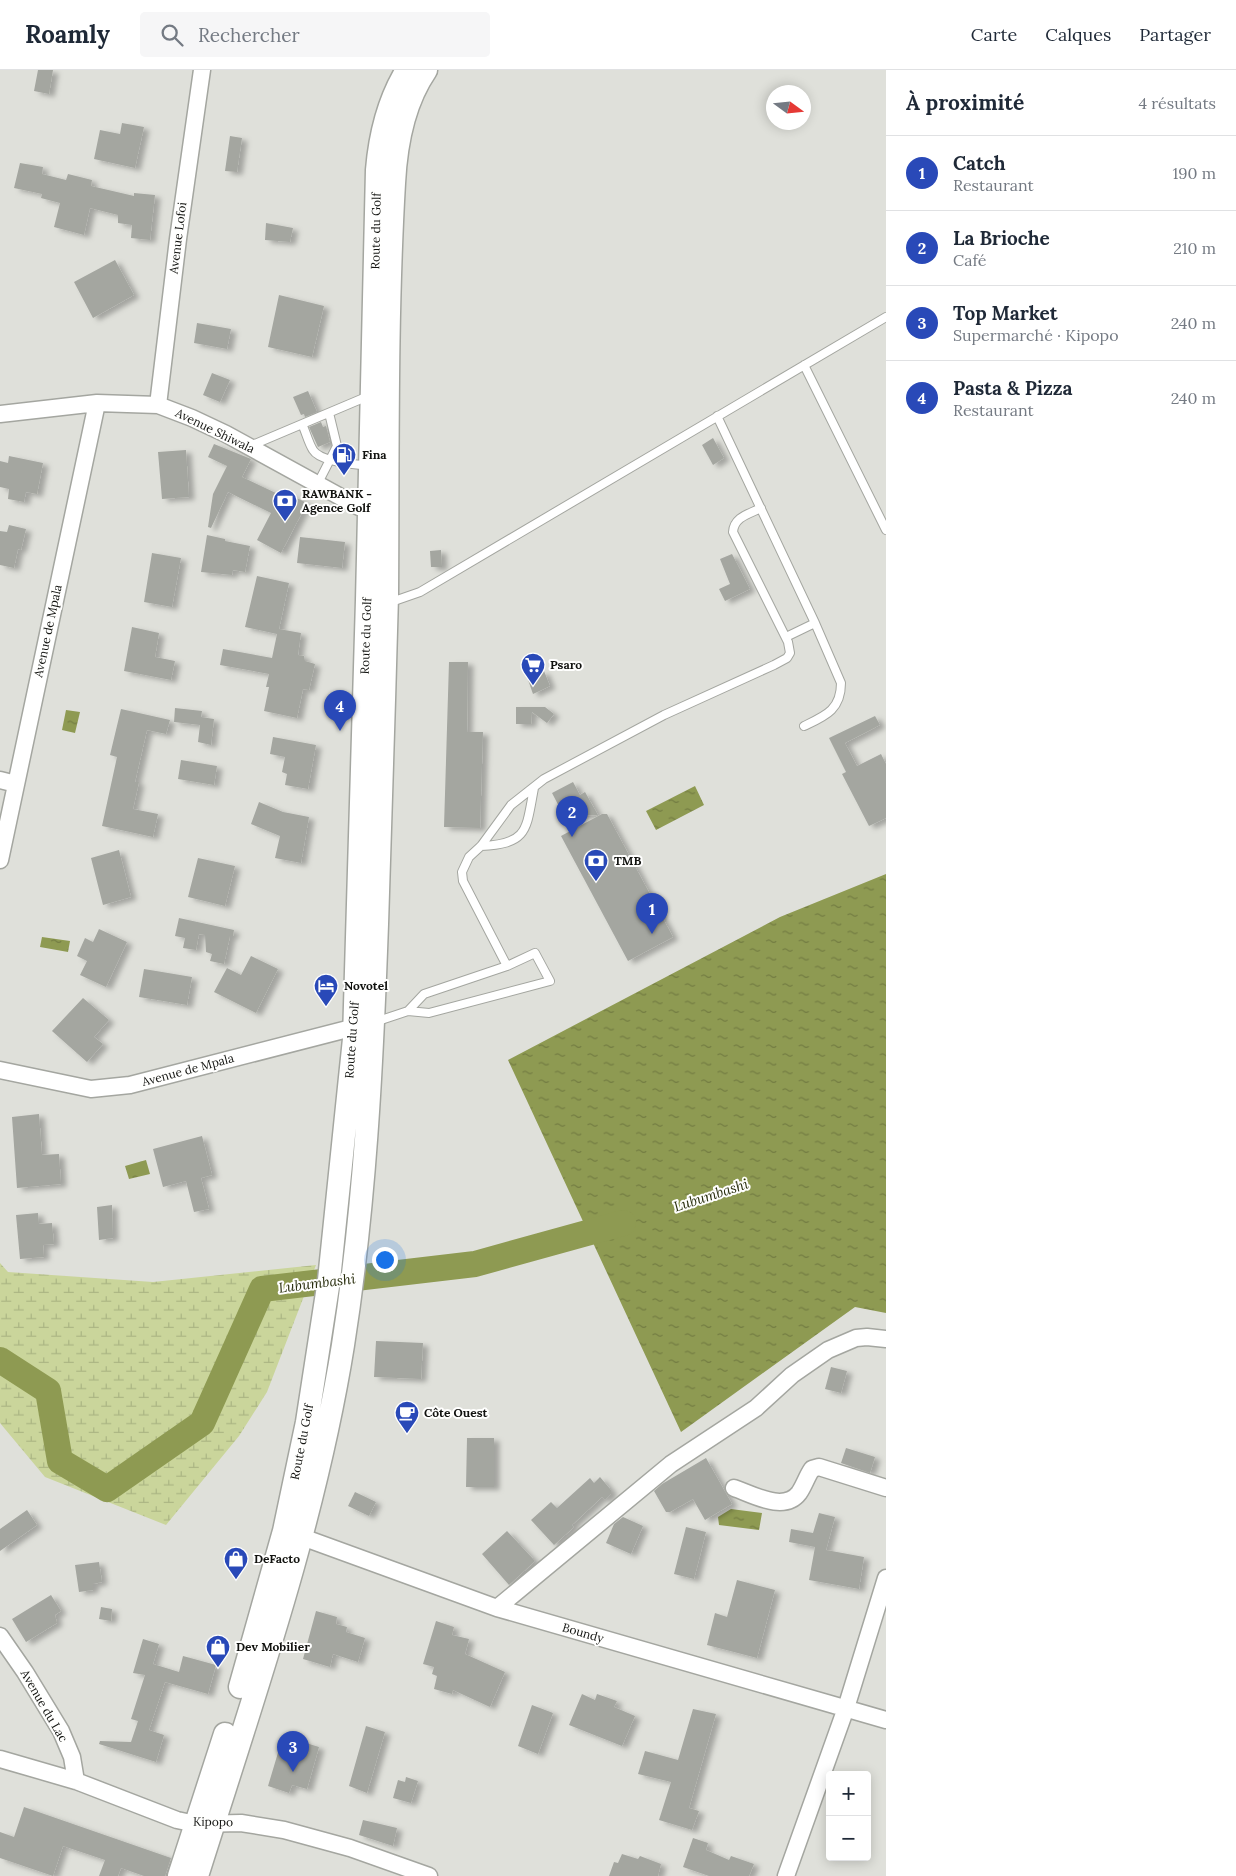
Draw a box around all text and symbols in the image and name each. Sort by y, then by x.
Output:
search box [140,12,490,57]
text: Roamly [25,19,110,50]
icon: search [158,21,186,49]
text: Rechercher [198,23,300,47]
text: Carte [971,23,1017,46]
text: Calques [1045,23,1111,46]
text: Partager [1139,23,1211,46]
north arrow [766,85,811,130]
text: À proximité [906,89,1024,116]
text: 4 résultats [1138,93,1216,113]
text: Catch [953,151,1005,175]
text: 1 [919,163,925,183]
text: 190 m [1172,163,1216,183]
text: Restaurant [953,175,1034,195]
street label: Route du Golf [367,191,384,270]
street label: Avenue Lofoi [166,201,189,276]
text: La Brioche [953,226,1050,250]
text: 2 [918,238,926,258]
text: 210 m [1173,238,1216,258]
text: Café [953,250,986,270]
text: Top Market [953,301,1058,325]
text: 3 [918,313,926,333]
text: 240 m [1171,313,1216,333]
text: Supermarché · Kipopo [953,325,1119,345]
text: Pasta & Pizza [953,376,1073,400]
text: 4 [918,388,926,408]
text: 240 m [1171,388,1216,408]
text: Restaurant [953,400,1034,420]
street label: Avenue Shiwala [172,404,257,456]
fuel station icon: Fina [331,442,357,476]
place label: Fina [362,447,387,462]
place label: RAWBANK - Agence Golf [302,486,372,515]
bank icon: RAWBANK - Agence Golf [272,488,298,522]
street label: Avenue de Mpala [30,583,65,680]
street label: Route du Golf [357,596,374,675]
supermarket icon: Psaro [520,652,546,686]
place label: Psaro [550,657,582,672]
pin: 4 [324,690,356,731]
pin: 2 [556,796,588,837]
bank icon: TMB [583,848,609,882]
place label: TMB [614,853,641,868]
pin: 1 [636,893,668,934]
hotel icon: Novotel [313,973,339,1007]
place label: Novotel [344,978,388,993]
street label: Route du Golf [341,1000,362,1079]
street label: Avenue de Mpala [139,1050,235,1089]
water label: Lubumbashi [671,1174,751,1216]
your location [372,1247,398,1273]
water label: Lubumbashi [278,1269,357,1297]
cafe icon: Côte Ouest [394,1400,420,1434]
street label: Route du Golf [287,1402,316,1481]
place label: Côte Ouest [424,1405,489,1420]
shop icon: DeFacto [223,1546,249,1580]
place label: DeFacto [254,1551,300,1566]
street label: Boundy [561,1619,606,1646]
shop icon: Dev Mobilier [205,1634,231,1668]
place label: Dev Mobilier [236,1639,310,1654]
street label: Avenue du Lac [17,1666,71,1745]
pin: 3 [277,1731,309,1772]
map controls [826,1771,871,1861]
button: + [826,1771,871,1816]
street label: Kipopo [193,1814,233,1829]
button: − [826,1816,871,1861]

